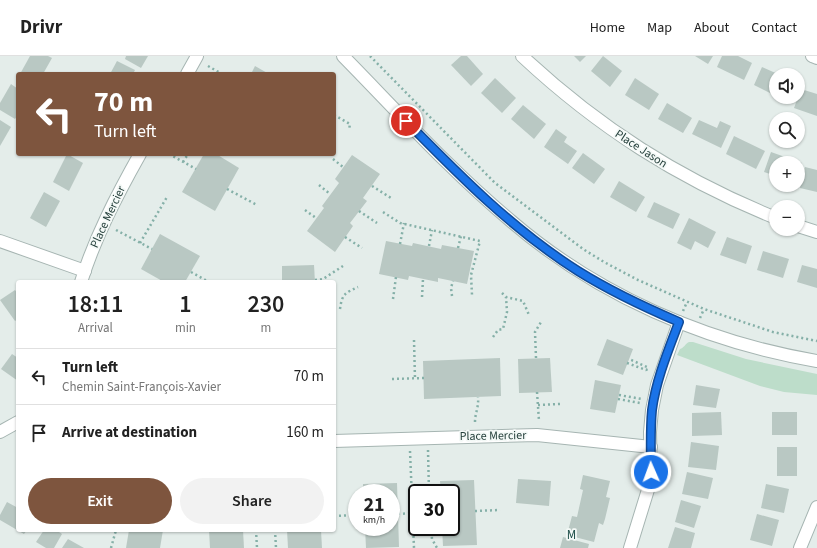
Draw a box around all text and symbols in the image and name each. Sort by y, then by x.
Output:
text: Drivr [20,14,62,41]
text: Home [590,18,625,38]
text: Map [647,18,672,38]
text: About [694,18,729,38]
text: Contact [751,18,797,38]
map controls [769,68,805,236]
button: sound [769,68,805,104]
text: 70 m [94,82,153,122]
icon: left [28,88,80,140]
pin [389,104,423,138]
icon: arrive [395,110,417,132]
button: search [769,112,805,148]
text: Turn left [94,119,156,144]
street label: Place Jason [611,126,671,172]
button: + [769,156,805,192]
street label: Place Mercier [86,182,130,251]
button: − [769,200,805,236]
text: 18:11 [68,287,123,322]
text: 1 [179,287,192,322]
text: 230 [248,287,284,322]
text: Arrival [78,319,113,337]
text: min [175,319,196,337]
text: m [261,319,271,337]
text: Turn left [62,357,118,378]
icon: left [28,366,50,388]
text: 70 m [294,366,324,387]
text: Chemin Saint-François-Xavier [62,378,221,396]
icon: arrive [28,422,50,444]
text: Arrive at destination [62,422,197,443]
text: 160 m [286,422,324,443]
street label: Place Mercier [459,427,527,445]
position arrow [630,451,672,493]
button: Exit [28,478,172,524]
button: Share [180,478,324,524]
speed limit sign: 30 [408,484,460,536]
text: 21 [363,491,385,519]
text: km/h [363,513,385,527]
district label: M [567,526,577,544]

